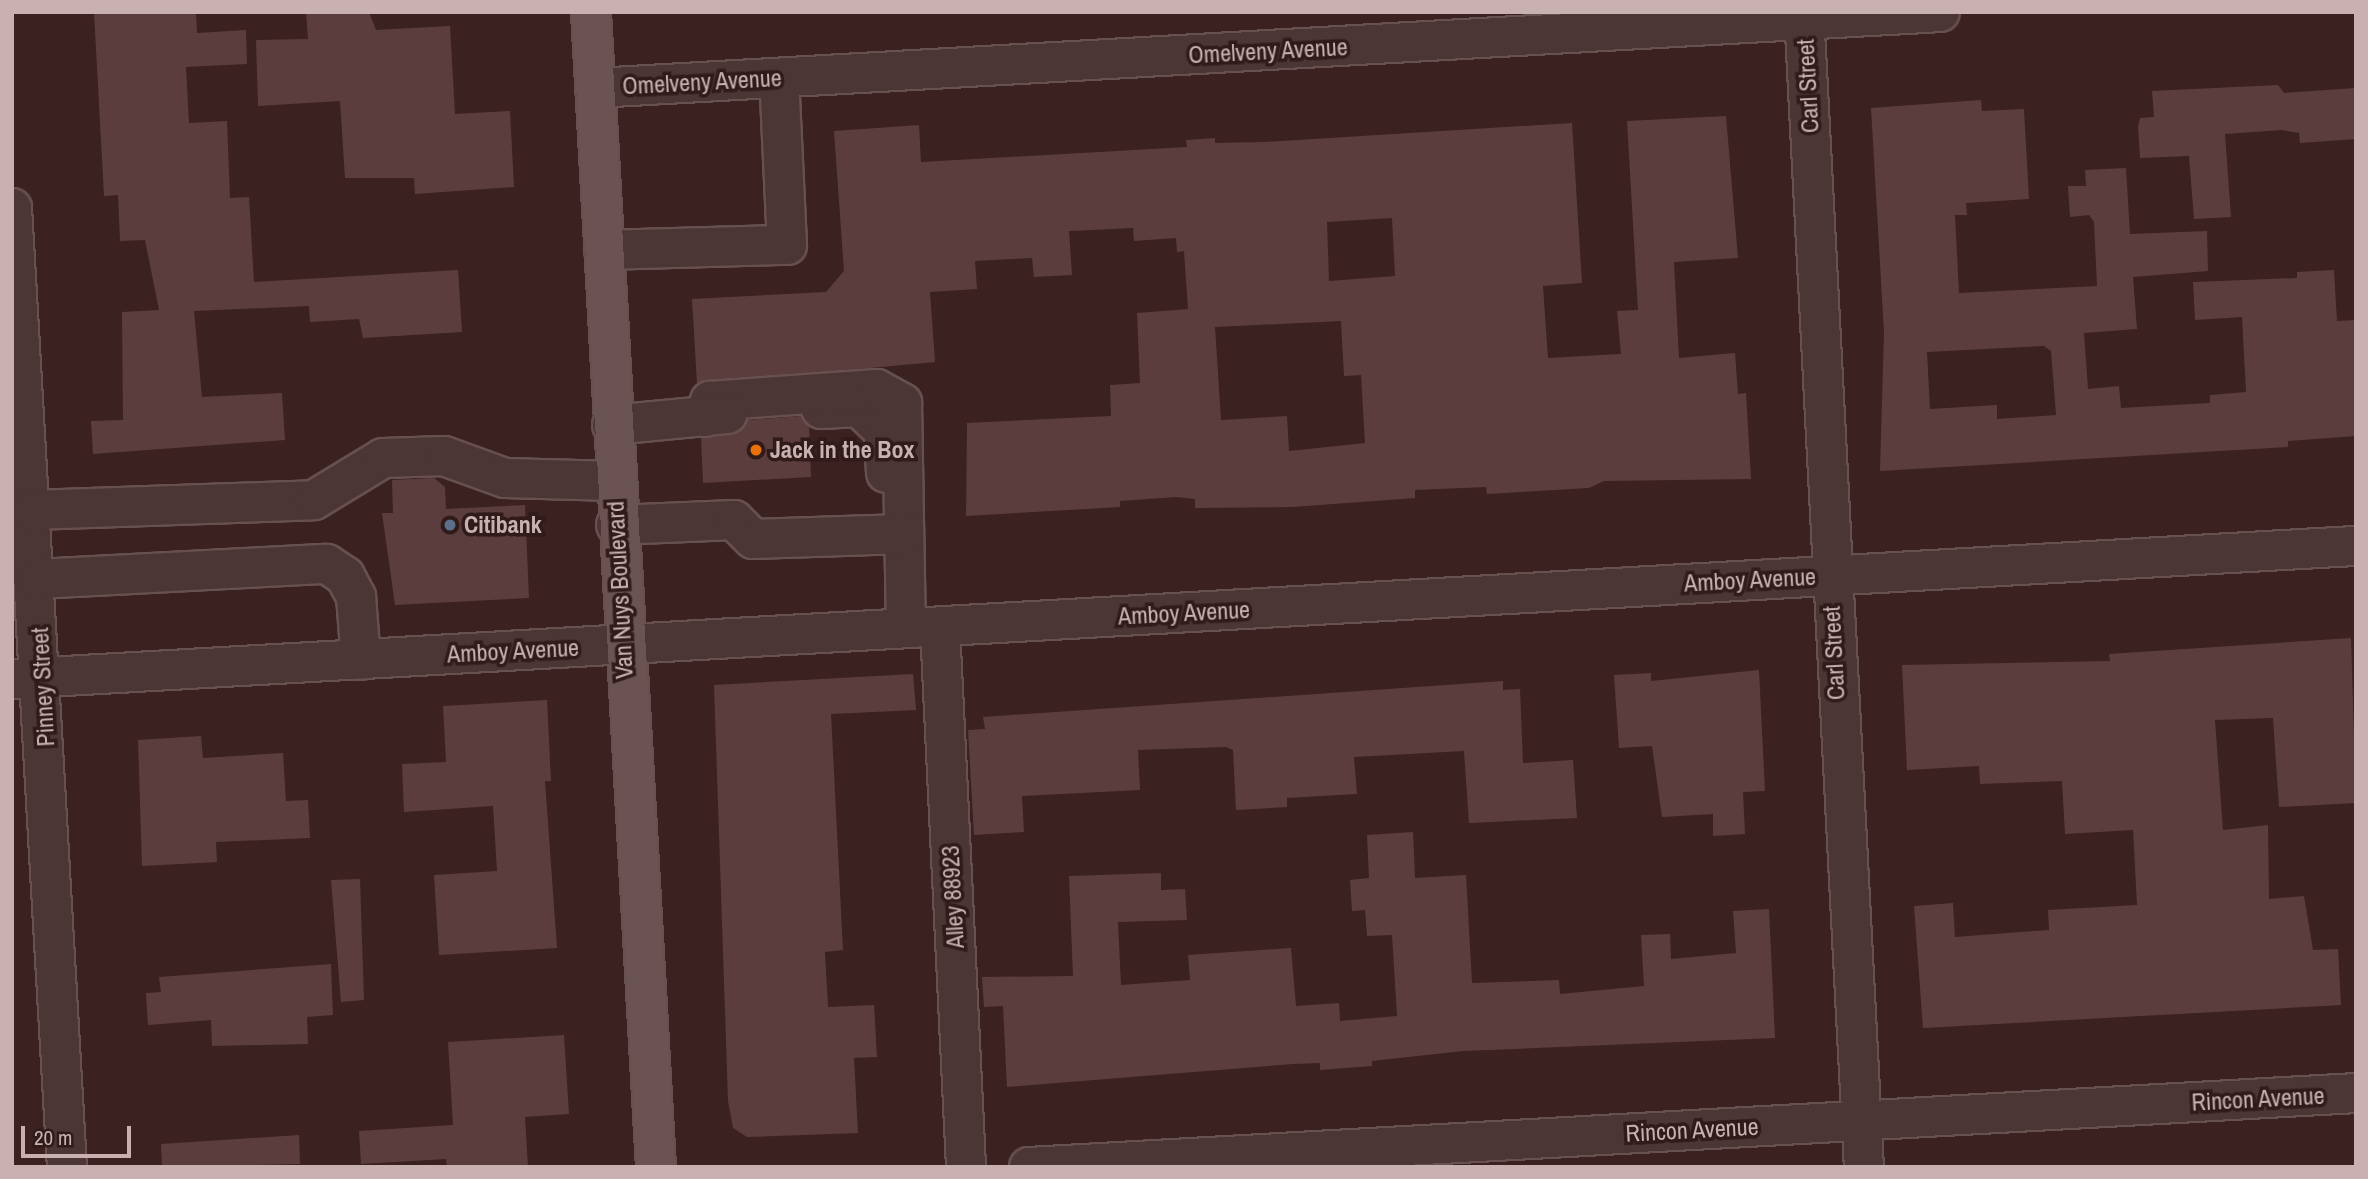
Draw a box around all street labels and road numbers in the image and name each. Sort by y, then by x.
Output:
street label: Omelveny Avenue [1187,32,1349,70]
street label: Carl Street [1791,38,1825,134]
street label: Omelveny Avenue [621,63,783,101]
street label: Van Nuys Boulevard [601,500,639,680]
street label: Amboy Avenue [1683,562,1817,598]
street label: Amboy Avenue [1117,595,1251,631]
street label: Carl Street [1817,605,1851,701]
street label: Pinney Street [25,627,61,747]
street label: Amboy Avenue [446,633,580,669]
street label: Alley 88923 [936,845,970,949]
street label: Rincon Avenue [2190,1081,2326,1117]
street label: Rincon Avenue [1624,1112,1760,1148]

